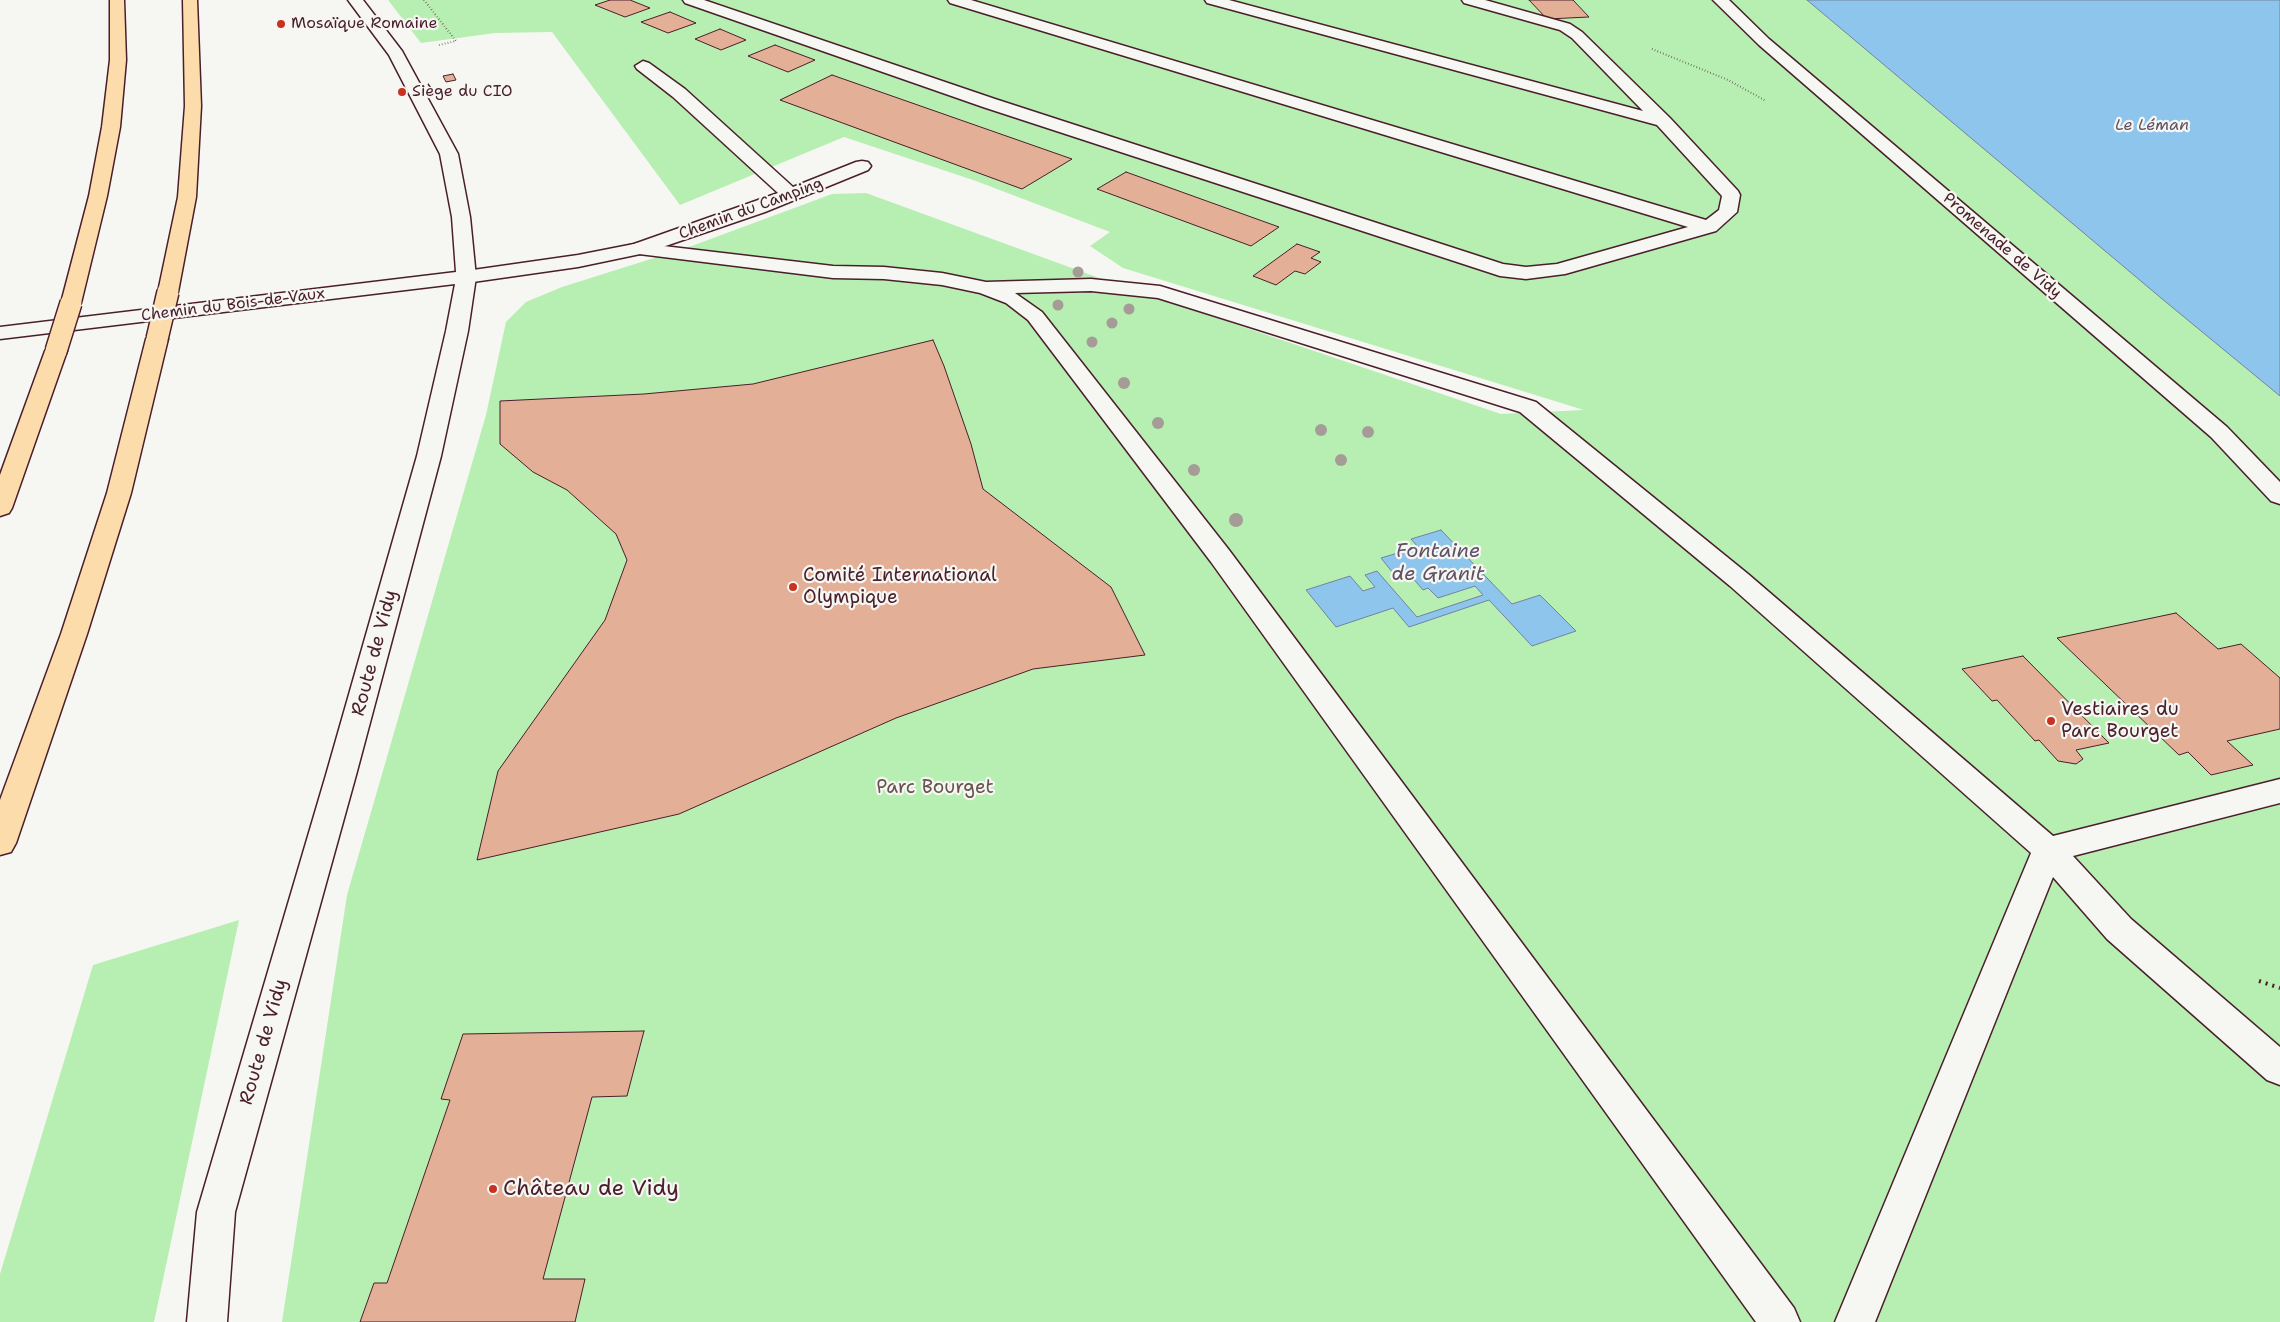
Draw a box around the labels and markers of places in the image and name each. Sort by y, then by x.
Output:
place label: Mosaïque Romaine [291,14,438,34]
marker: Mosaïque Romaine [275,18,287,30]
place label: Siège du CIO [412,82,512,102]
marker: Siège du CIO [396,86,408,98]
place label: Comité International Olympique [803,565,997,609]
marker: Comité International Olympique [787,581,799,593]
place label: Vestiaires du Parc Bourget [2061,699,2179,743]
marker: Vestiaires du Parc Bourget [2045,715,2057,727]
place label: Château de Vidy [503,1176,679,1202]
marker: Château de Vidy [487,1183,499,1195]

